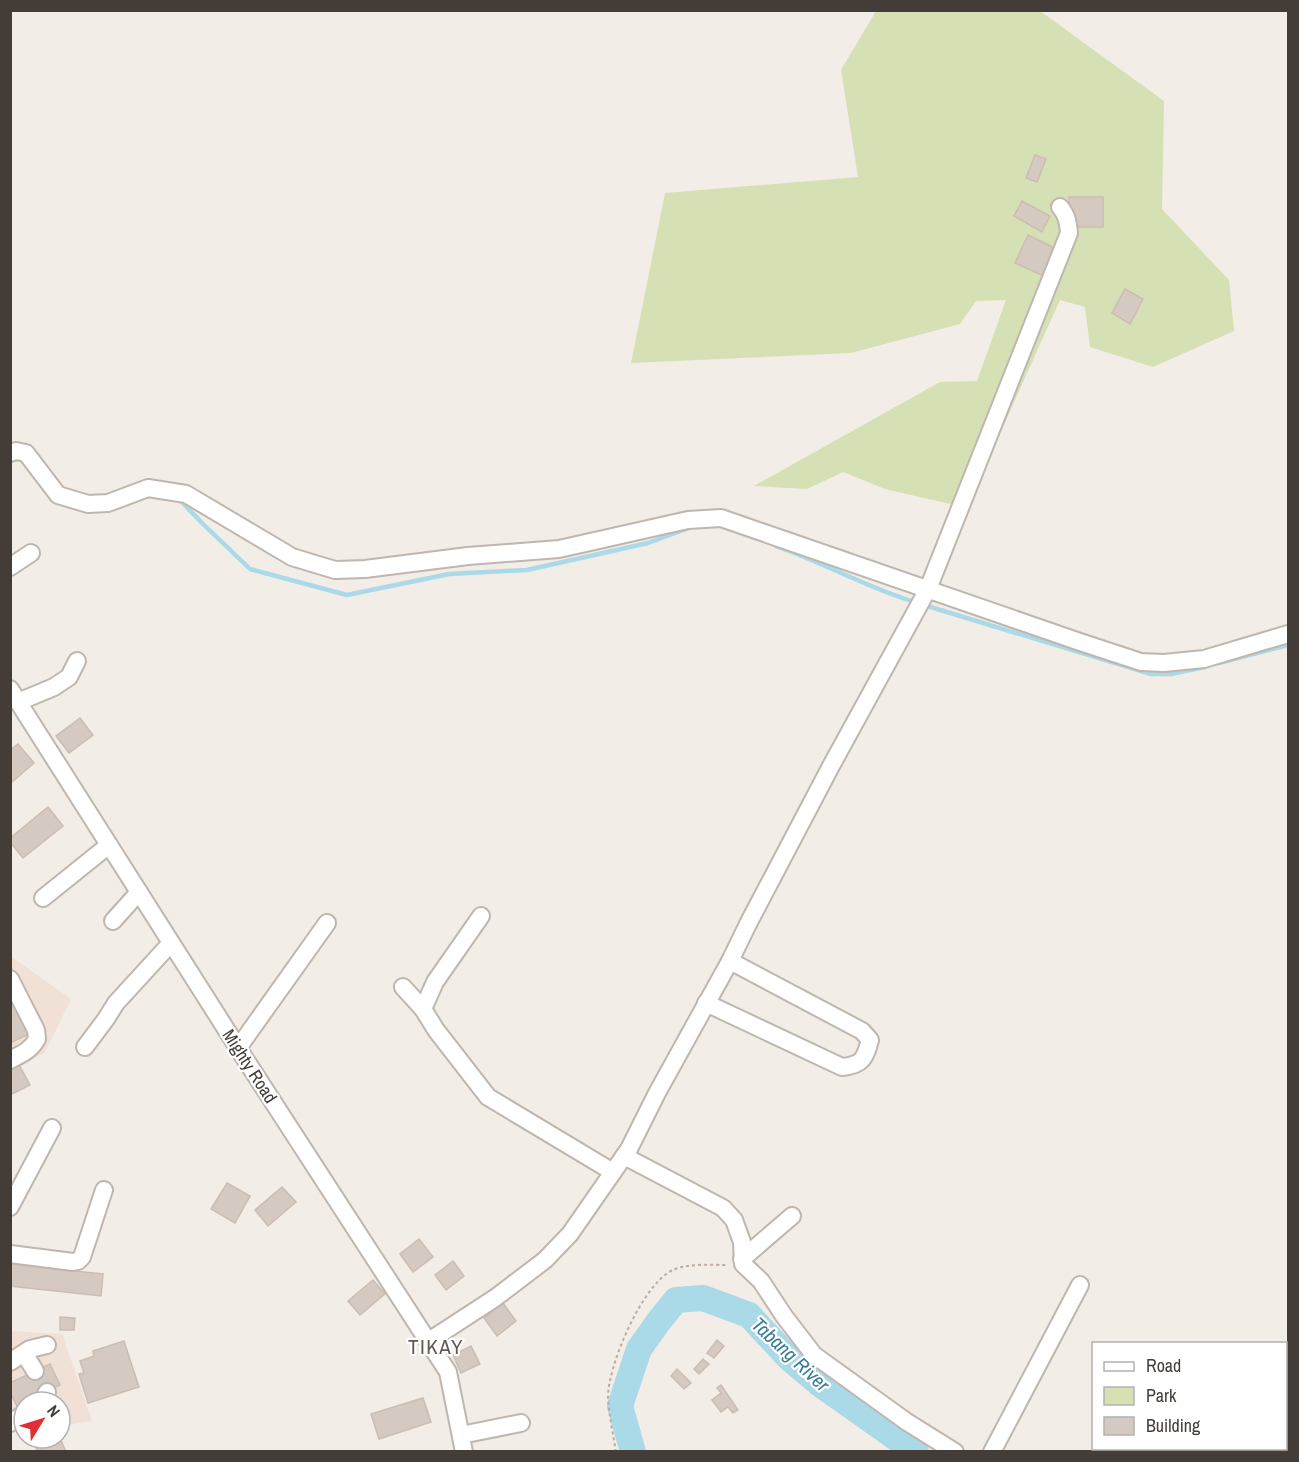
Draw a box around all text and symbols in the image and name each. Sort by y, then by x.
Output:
street label: Mighty Road [217,1024,283,1108]
water label: Tabang River [746,1311,836,1397]
district label: TIKAY [408,1332,464,1361]
legend [1092,1342,1287,1450]
text: Road [1146,1353,1181,1378]
text: Park [1146,1383,1177,1408]
north arrow [12,1390,72,1450]
text: N [42,1400,65,1421]
text: Building [1146,1413,1201,1438]

